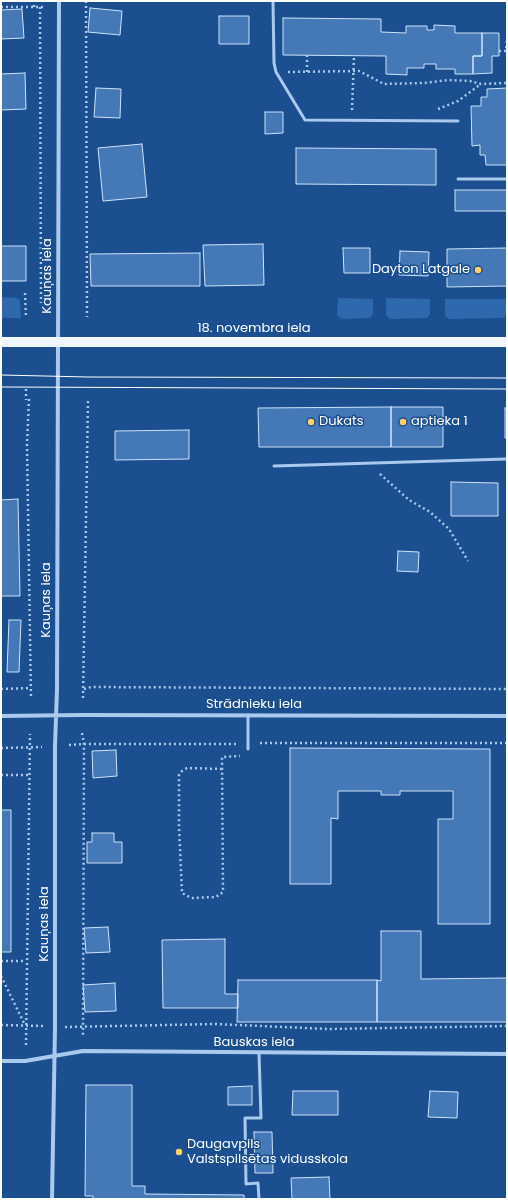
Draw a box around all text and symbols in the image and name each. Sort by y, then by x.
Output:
street label: Kauņas iela [40,238,56,314]
place label: Dayton Latgale [372,262,470,278]
marker: Dayton Latgale [473,265,483,275]
street label: 18. novembra iela [197,321,311,337]
place label: Dukats [319,414,364,430]
place label: aptieka 1 [411,414,468,430]
marker: Dukats [306,417,316,427]
marker: aptieka 1 [398,417,408,427]
street label: Kauņas iela [39,562,55,638]
street label: Strādnieku iela [206,697,302,713]
street label: Kauņas iela [37,886,53,962]
street label: Bauskas iela [214,1035,294,1051]
place label: Daugavpils Valstspilsētas vidusskola [187,1137,348,1168]
marker: Daugavpils Valstspilsētas vidusskola [174,1147,184,1157]

